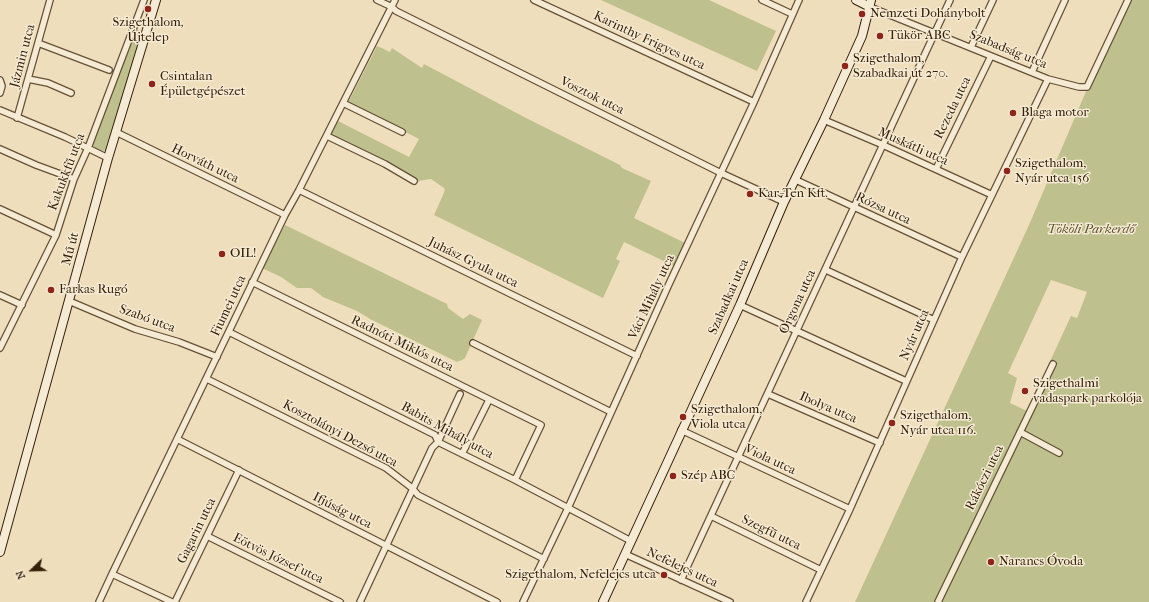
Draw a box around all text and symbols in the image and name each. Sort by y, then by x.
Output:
marker: Szigethalom, Újtelep [143,4,153,14]
place label: Nemzeti Dohánybolt [870,6,986,22]
street label: Karinthy Frigyes utca [591,8,707,74]
marker: Nemzeti Dohánybolt [857,9,867,19]
place label: Szigethalom, Újtelep [112,15,184,46]
street label: Jázmin utca [7,23,39,89]
street label: Szabadság utca [967,27,1049,73]
place label: Tükör ABC [888,28,951,44]
marker: Tükör ABC [875,31,885,41]
place label: Szigethalom, Szabadkai út 270. [853,51,948,82]
marker: Szigethalom, Szabadkai út 270. [840,61,850,71]
place label: Csintalan Épületgépészet [160,69,245,100]
street label: Vosztok utca [557,74,627,118]
street label: Rezeda utca [931,74,975,142]
marker: Csintalan Épületgépészet [147,79,157,89]
place label: Blaga motor [1021,105,1089,121]
marker: Blaga motor [1008,108,1018,118]
street label: Muskátli utca [876,125,950,169]
street label: Kakukkfű utca [45,131,89,213]
street label: Horváth utca [169,141,241,187]
place label: Szigethalom, Nyár utca 156 [1015,156,1089,187]
marker: Szigethalom, Nyár utca 156 [1002,166,1012,176]
place label: Kar-Ten Kft. [758,186,828,202]
marker: Kar-Ten Kft. [745,189,755,199]
street label: Rózsa utca [853,189,913,229]
park label: Tököli Parkerdő [1047,222,1135,238]
street label: Mű út [59,231,83,267]
street label: Juhász Gyula utca [425,234,521,292]
place label: OIL! [230,246,257,262]
marker: OIL! [217,249,227,259]
street label: Váci Mihály utca [626,252,678,342]
street label: Szabadkai utca [705,257,753,337]
street label: Orgona utca [776,267,820,337]
street label: Fiumei utca [208,273,250,339]
place label: Farkas Rugó [59,282,128,298]
marker: Farkas Rugó [46,285,56,295]
street label: Szabó utca [117,302,177,336]
street label: Nyár utca [897,307,933,363]
street label: Radnóti Miklós utca [348,312,456,376]
place label: Szigethalmi vadaspark parkolója [1033,376,1142,407]
marker: Szigethalmi vadaspark parkolója [1020,386,1030,396]
street label: Ibolya utca [797,389,859,427]
street label: Kosztolányi Dezső utca [280,397,400,471]
street label: Babits Mihály utca [398,399,496,463]
place label: Szigethalom, Viola utca [691,402,762,433]
place label: Szigethalom, Nyár utca 116. [900,408,976,439]
marker: Szigethalom, Viola utca [678,412,688,422]
marker: Szigethalom, Nyár utca 116. [887,418,897,428]
street label: Viola utca [742,441,798,479]
street label: Rákóczi utca [963,443,1007,513]
place label: Szép ABC [681,468,735,484]
marker: Szép ABC [668,471,678,481]
street label: Ifjúság utca [310,489,374,533]
street label: Gagarin utca [174,495,220,567]
street label: Szegfű utca [739,512,803,554]
street label: Eötvös József utca [230,530,326,588]
street label: Nefelejcs utca [644,545,720,591]
north arrow [12,550,52,590]
place label: Narancs Óvoda [999,554,1083,570]
marker: Narancs Óvoda [986,557,996,567]
place label: Szigethalom, Nefelejcs utca [505,567,656,583]
text: N [13,569,28,581]
marker: Szigethalom, Nefelejcs utca [659,570,669,580]

